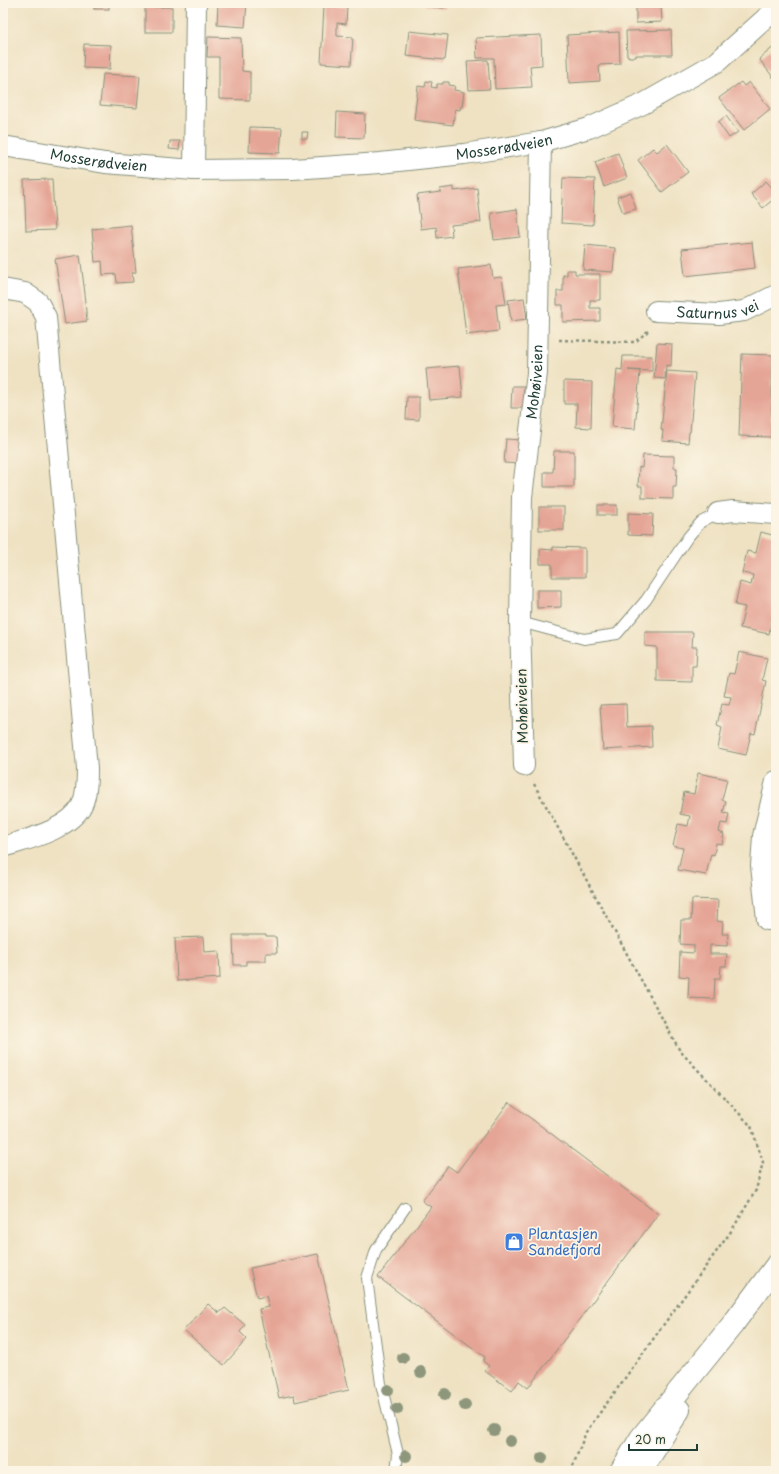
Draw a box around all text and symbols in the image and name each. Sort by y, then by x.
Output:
street label: Mosserødveien [455,128,555,165]
street label: Mosserødveien [49,143,148,176]
street label: Saturnus vei [676,294,762,324]
street label: Mohøiveien [520,344,547,420]
street label: Mohøiveien [510,668,533,744]
place label: Plantasjen Sandefjord [528,1223,601,1260]
shop icon: Plantasjen Sandefjord [503,1231,525,1253]
scale bar [629,1426,697,1452]
text: 20 m [635,1430,666,1448]

